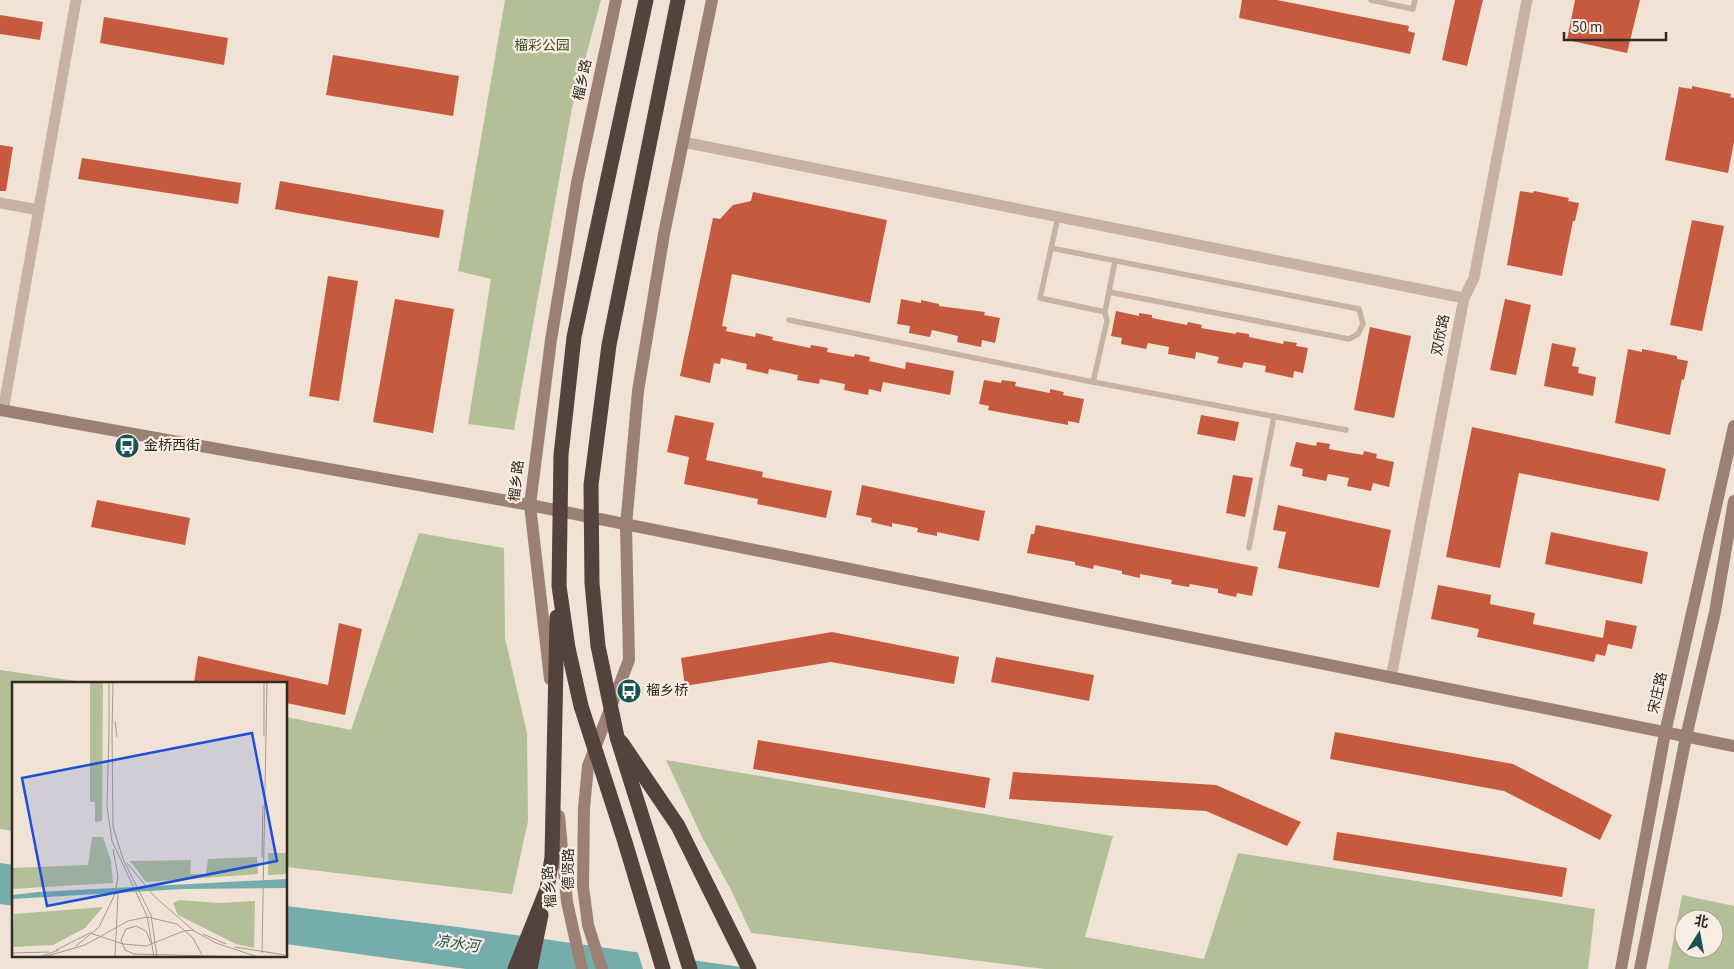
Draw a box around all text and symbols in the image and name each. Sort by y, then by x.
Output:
scale bar [1564,10,1666,42]
text: 50 m [1572,17,1602,38]
park label: 榴彩公园 [514,36,570,56]
street label: 榴乡路 [569,57,597,103]
street label: 双欣路 [1427,312,1455,358]
bus stop icon: 金桥西街 [114,433,140,459]
place label: 金桥西街 [144,436,200,456]
street label: 榴乡路 [505,459,529,503]
street label: 宋庄路 [1644,670,1672,716]
bus stop icon: 榴乡桥 [616,678,642,704]
place label: 榴乡桥 [646,681,688,701]
inset map [12,682,288,956]
street label: 德贤路 [559,848,579,890]
street label: 榴乡路 [538,865,562,909]
north arrow [1674,909,1724,959]
text: 北 [1693,911,1710,933]
water label: 凉水河 [433,930,484,958]

